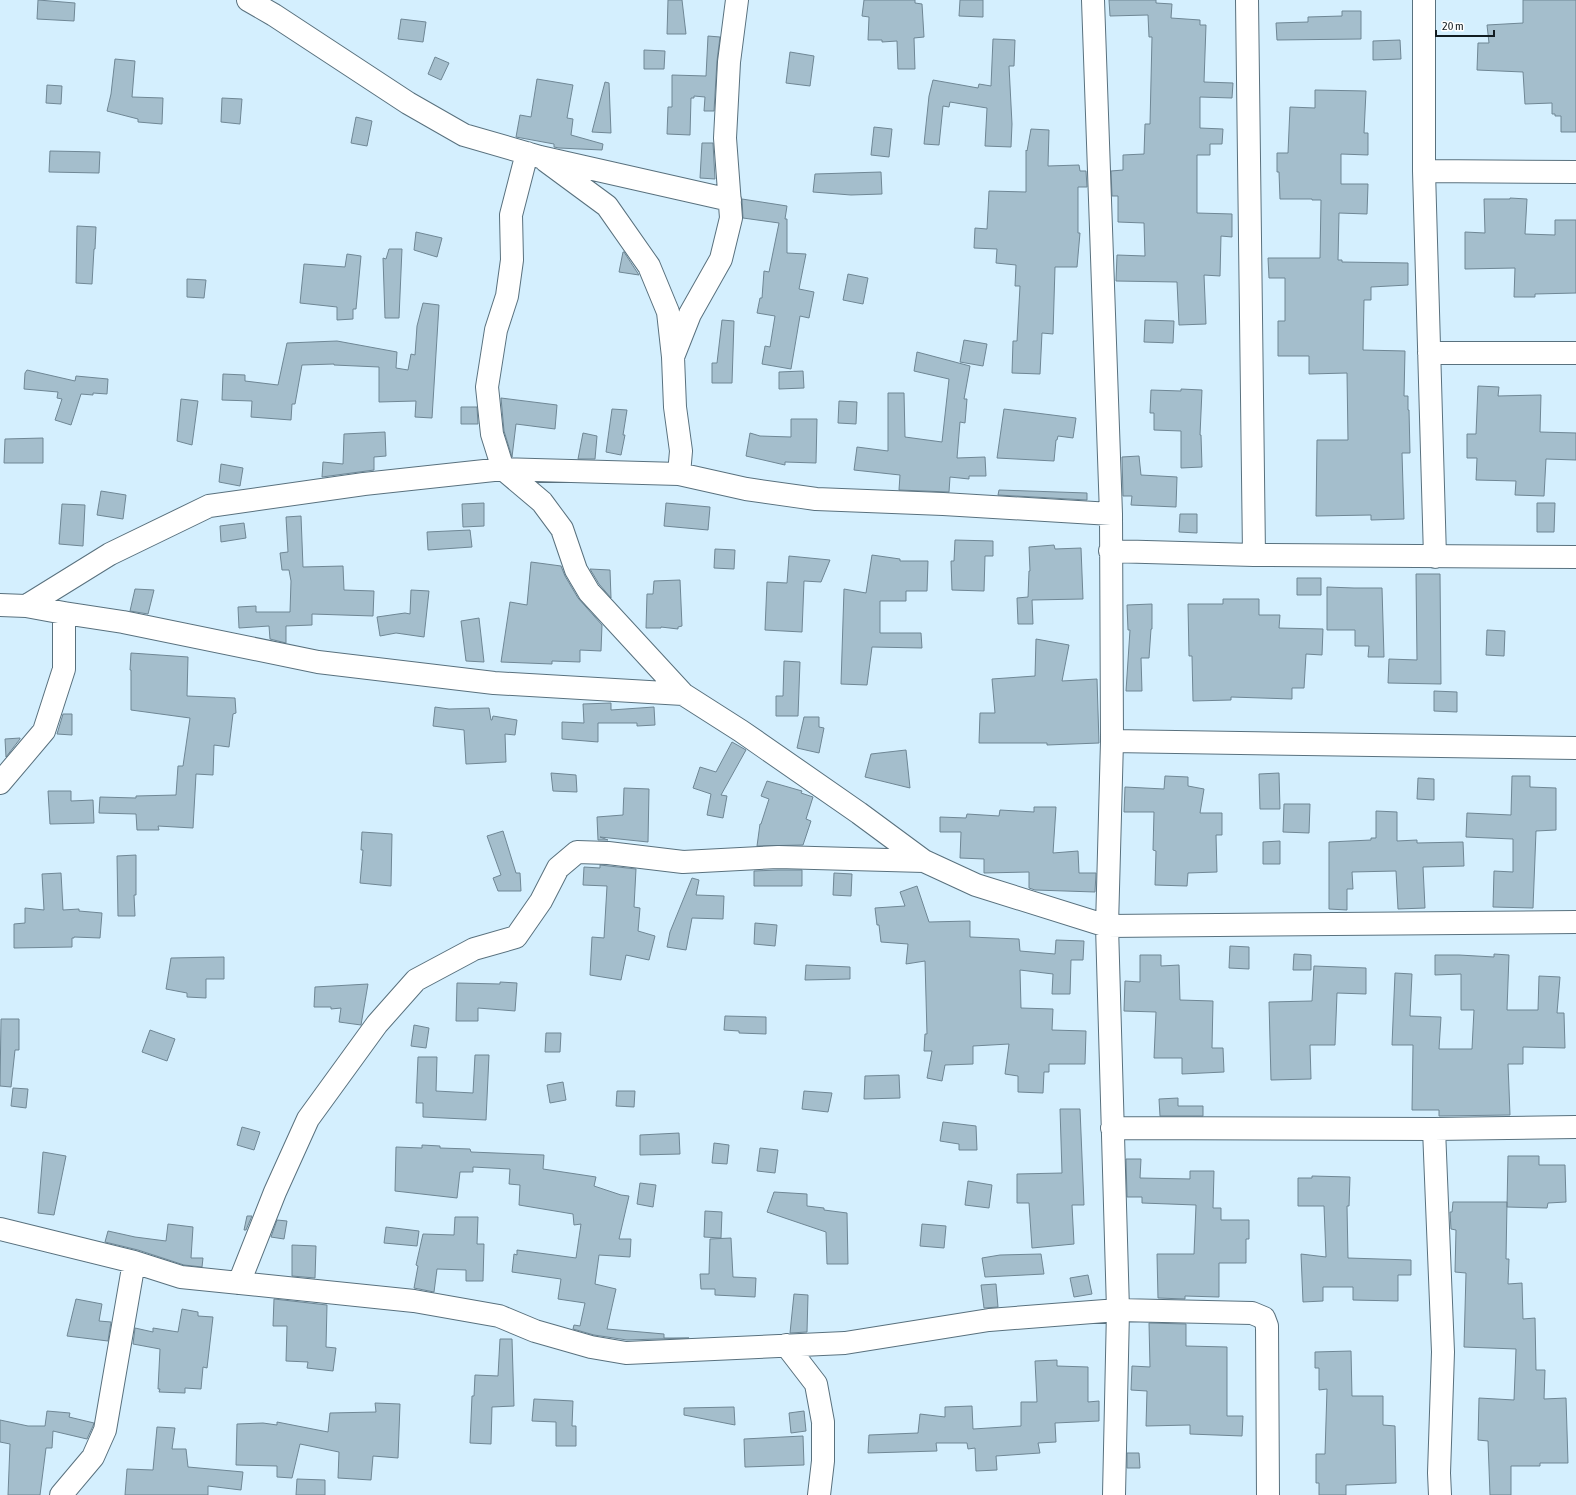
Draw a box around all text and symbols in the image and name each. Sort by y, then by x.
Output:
scale bar [1436,12,1494,38]
text: 20 m [1442,19,1464,33]

